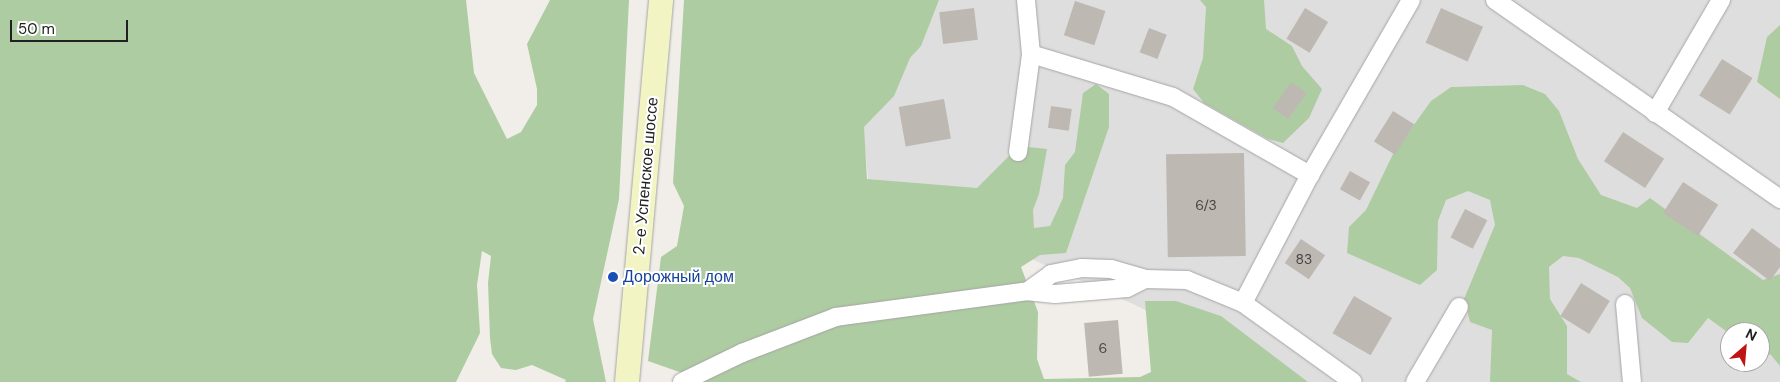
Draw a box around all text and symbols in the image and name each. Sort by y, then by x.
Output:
scale bar [12,10,130,42]
text: 50 m [18,19,55,39]
street label: 2-е Успенское шоссе [630,96,662,256]
house number: 6/3 [1195,197,1217,213]
house number: 83 [1296,251,1312,267]
place label: Дорожный дом [623,267,734,287]
marker: Дорожный дом [607,271,619,283]
north arrow [1720,322,1770,372]
text: N [1743,324,1760,345]
house number: 6 [1099,340,1107,356]

